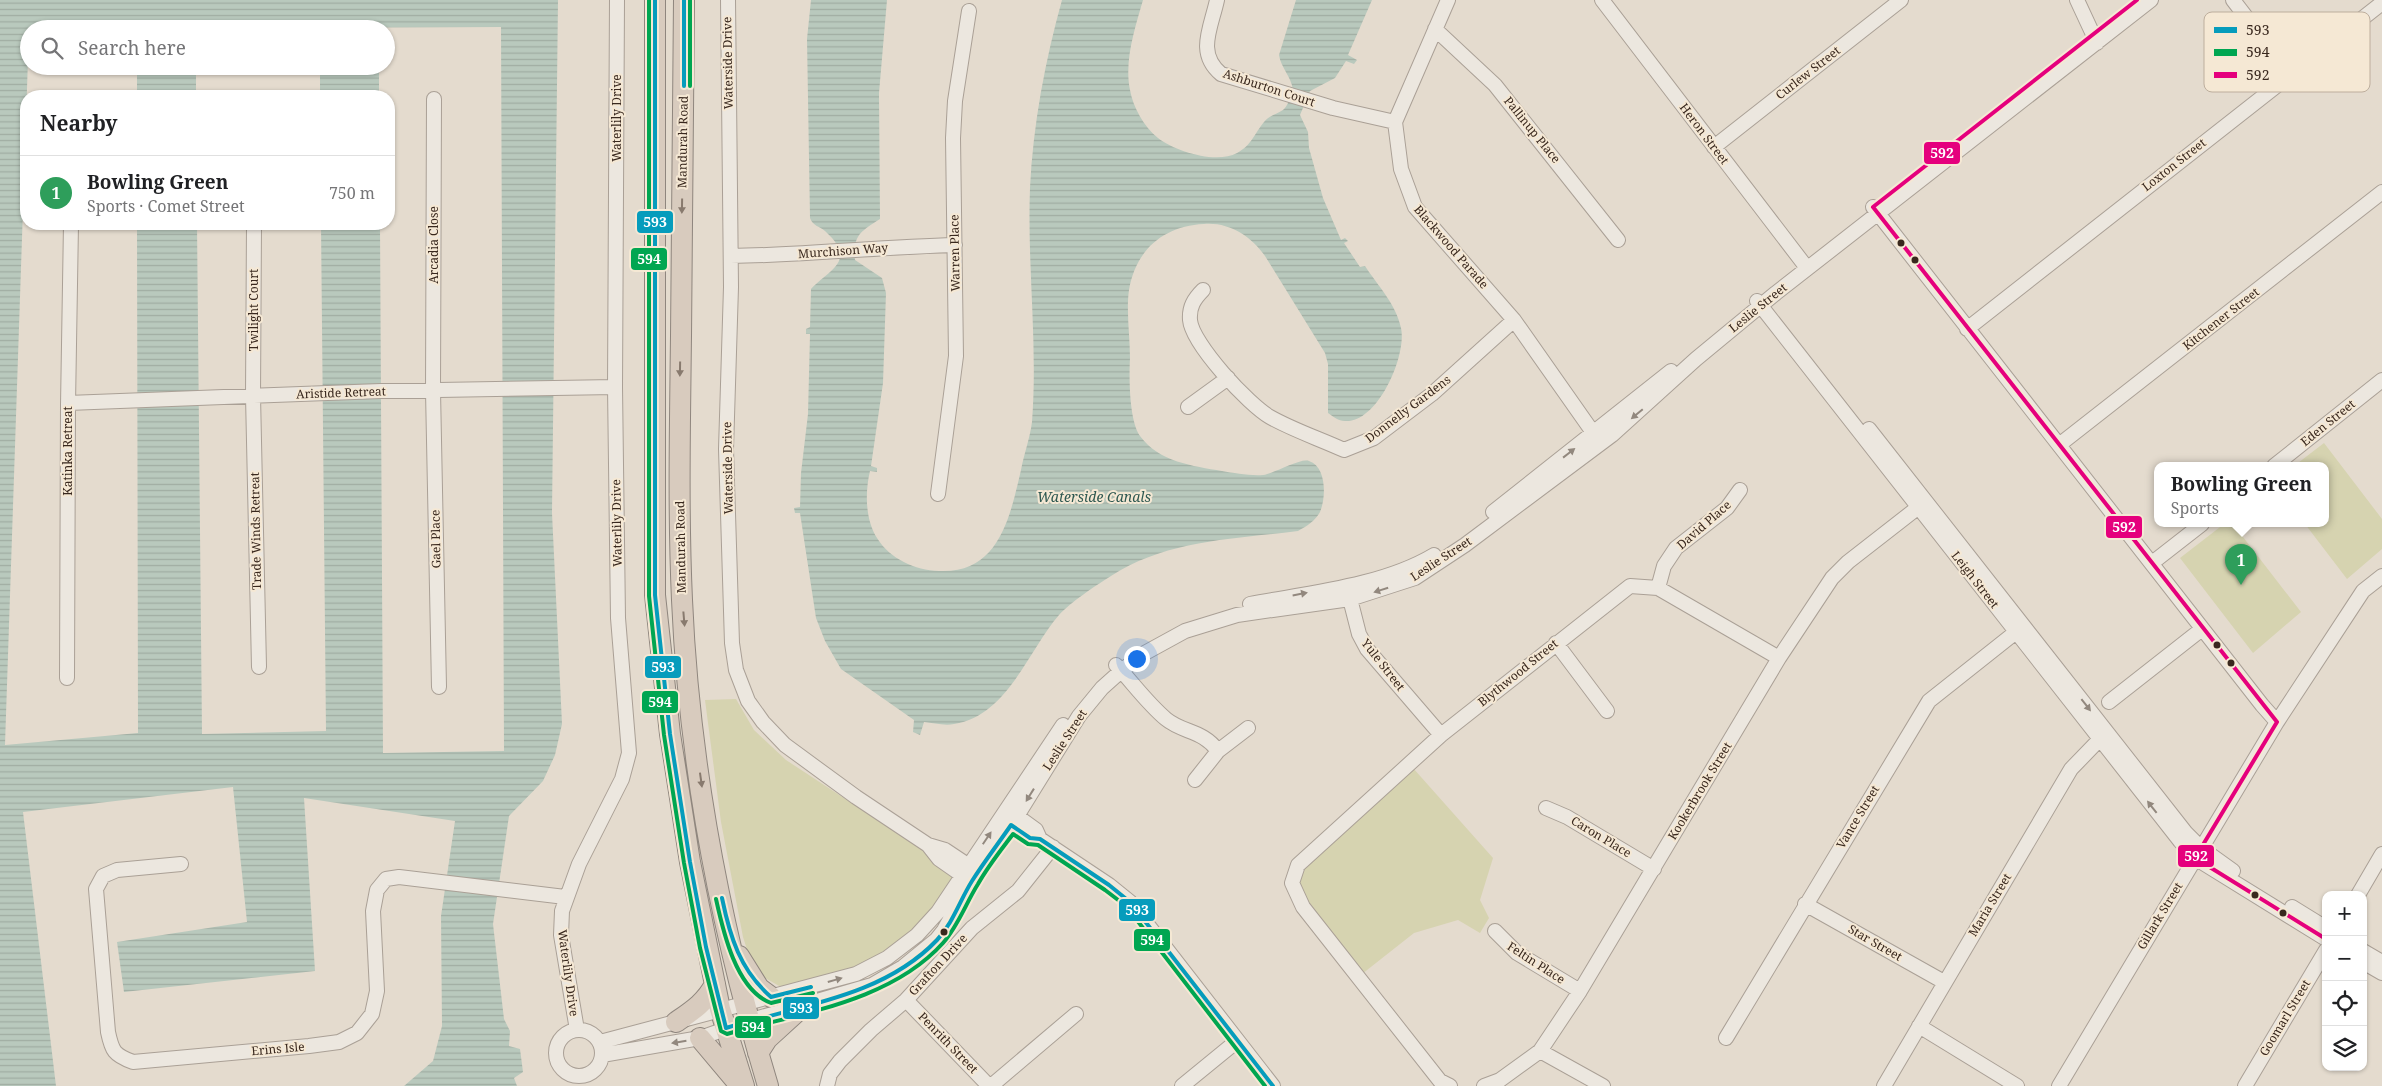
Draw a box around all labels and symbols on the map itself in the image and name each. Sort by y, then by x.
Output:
legend [2204,12,2370,92]
street label: Waterside Drive [718,17,737,109]
text: 593 [2246,20,2270,39]
street label: Curlew Street [1772,42,1844,103]
text: 594 [2246,42,2270,61]
street label: Ashburton Court [1221,65,1317,110]
text: 592 [2246,65,2269,84]
street label: Waterlily Drive [608,74,625,162]
street label: Pallinup Place [1500,93,1565,167]
street label: Mandurah Road [673,95,692,188]
street label: Heron Street [1676,99,1733,168]
street label: Loxton Street [2138,134,2209,195]
line badge: 592 [1923,141,1961,165]
text: 592 [1930,143,1954,162]
one-way arrow [678,198,686,214]
street label: Blackwood Parade [1410,201,1493,292]
street label: Arcadia Close [425,206,442,284]
line badge: 593 [636,210,674,234]
text: 593 [643,212,667,231]
street label: Warren Place [945,214,964,292]
unlabelled marker [1896,238,1906,248]
street label: Murchison Way [797,239,889,262]
line badge: 594 [630,247,668,271]
text: 594 [637,249,661,268]
unlabelled marker [1910,255,1920,265]
street label: Twilight Court [245,269,262,351]
street label: Leslie Street [1725,279,1790,336]
street label: Kitchener Street [2179,283,2262,354]
one-way arrow [676,361,684,377]
street label: Donnelly Gardens [1362,371,1454,446]
street label: Aristide Retreat [296,382,386,403]
street label: Eden Street [2297,395,2359,450]
street label: Katinka Retreat [59,406,76,496]
one-way arrow [1630,409,1643,420]
street label: Waterside Drive [718,422,737,514]
one-way arrow [1562,448,1576,458]
street label: Trade Winds Retreat [246,472,265,590]
street label: Waterlily Drive [607,479,626,567]
water label: Waterside Canals [1037,487,1152,506]
street label: David Place [1673,496,1734,553]
street label: Mandurah Road [671,500,690,593]
street label: Gael Place [426,510,445,568]
line badge: 592 [2105,515,2143,539]
text: 592 [2112,517,2136,536]
street label: Leslie Street [1407,532,1475,585]
pin: 1 [2225,544,2257,585]
street label: Leigh Street [1948,548,2003,612]
one-way arrow [1374,586,1389,594]
one-way arrow [1292,590,1308,598]
one-way arrow [680,611,688,627]
street label: Yule Street [1357,634,1409,694]
street label: Blythwood Street [1474,635,1561,710]
unlabelled marker [2212,640,2222,650]
your location [1124,646,1150,672]
line badge: 593 [644,655,682,679]
text: 593 [651,657,675,676]
unlabelled marker [2226,658,2236,668]
line badge: 594 [641,690,679,714]
text: 594 [648,692,672,711]
one-way arrow [2080,698,2091,711]
street label: Leslie Street [1038,706,1091,774]
street label: Kookerbrook Street [1664,739,1736,843]
one-way arrow [697,773,705,789]
street label: Vance Street [1832,782,1883,851]
one-way arrow [1026,788,1035,801]
one-way arrow [2146,801,2157,814]
street label: Caron Place [1568,812,1635,861]
one-way arrow [982,831,992,845]
line badge: 592 [2177,844,2215,868]
text: 592 [2184,846,2208,865]
street label: Maria Street [1964,870,2015,939]
street label: Gillark Street [2133,879,2186,953]
unlabelled marker [2250,890,2260,900]
line badge: 593 [1118,898,1156,922]
text: 593 [1125,900,1149,919]
unlabelled marker [2278,908,2288,918]
street label: Star Street [1845,920,1905,965]
unlabelled marker [939,927,949,937]
street label: Waterlily Drive [554,928,583,1017]
line badge: 594 [1133,928,1171,952]
street label: Grafton Drive [905,930,971,999]
text: 594 [1140,930,1164,949]
street label: Feltin Place [1504,938,1568,988]
one-way arrow [827,976,842,984]
street label: Goomarl Street [2255,976,2314,1059]
line badge: 593 [782,996,820,1020]
text: 593 [789,998,813,1017]
street label: Penrith Street [915,1008,982,1077]
line badge: 594 [734,1015,772,1039]
text: 594 [741,1017,765,1036]
street label: Erins Isle [251,1038,305,1059]
one-way arrow [671,1038,687,1046]

